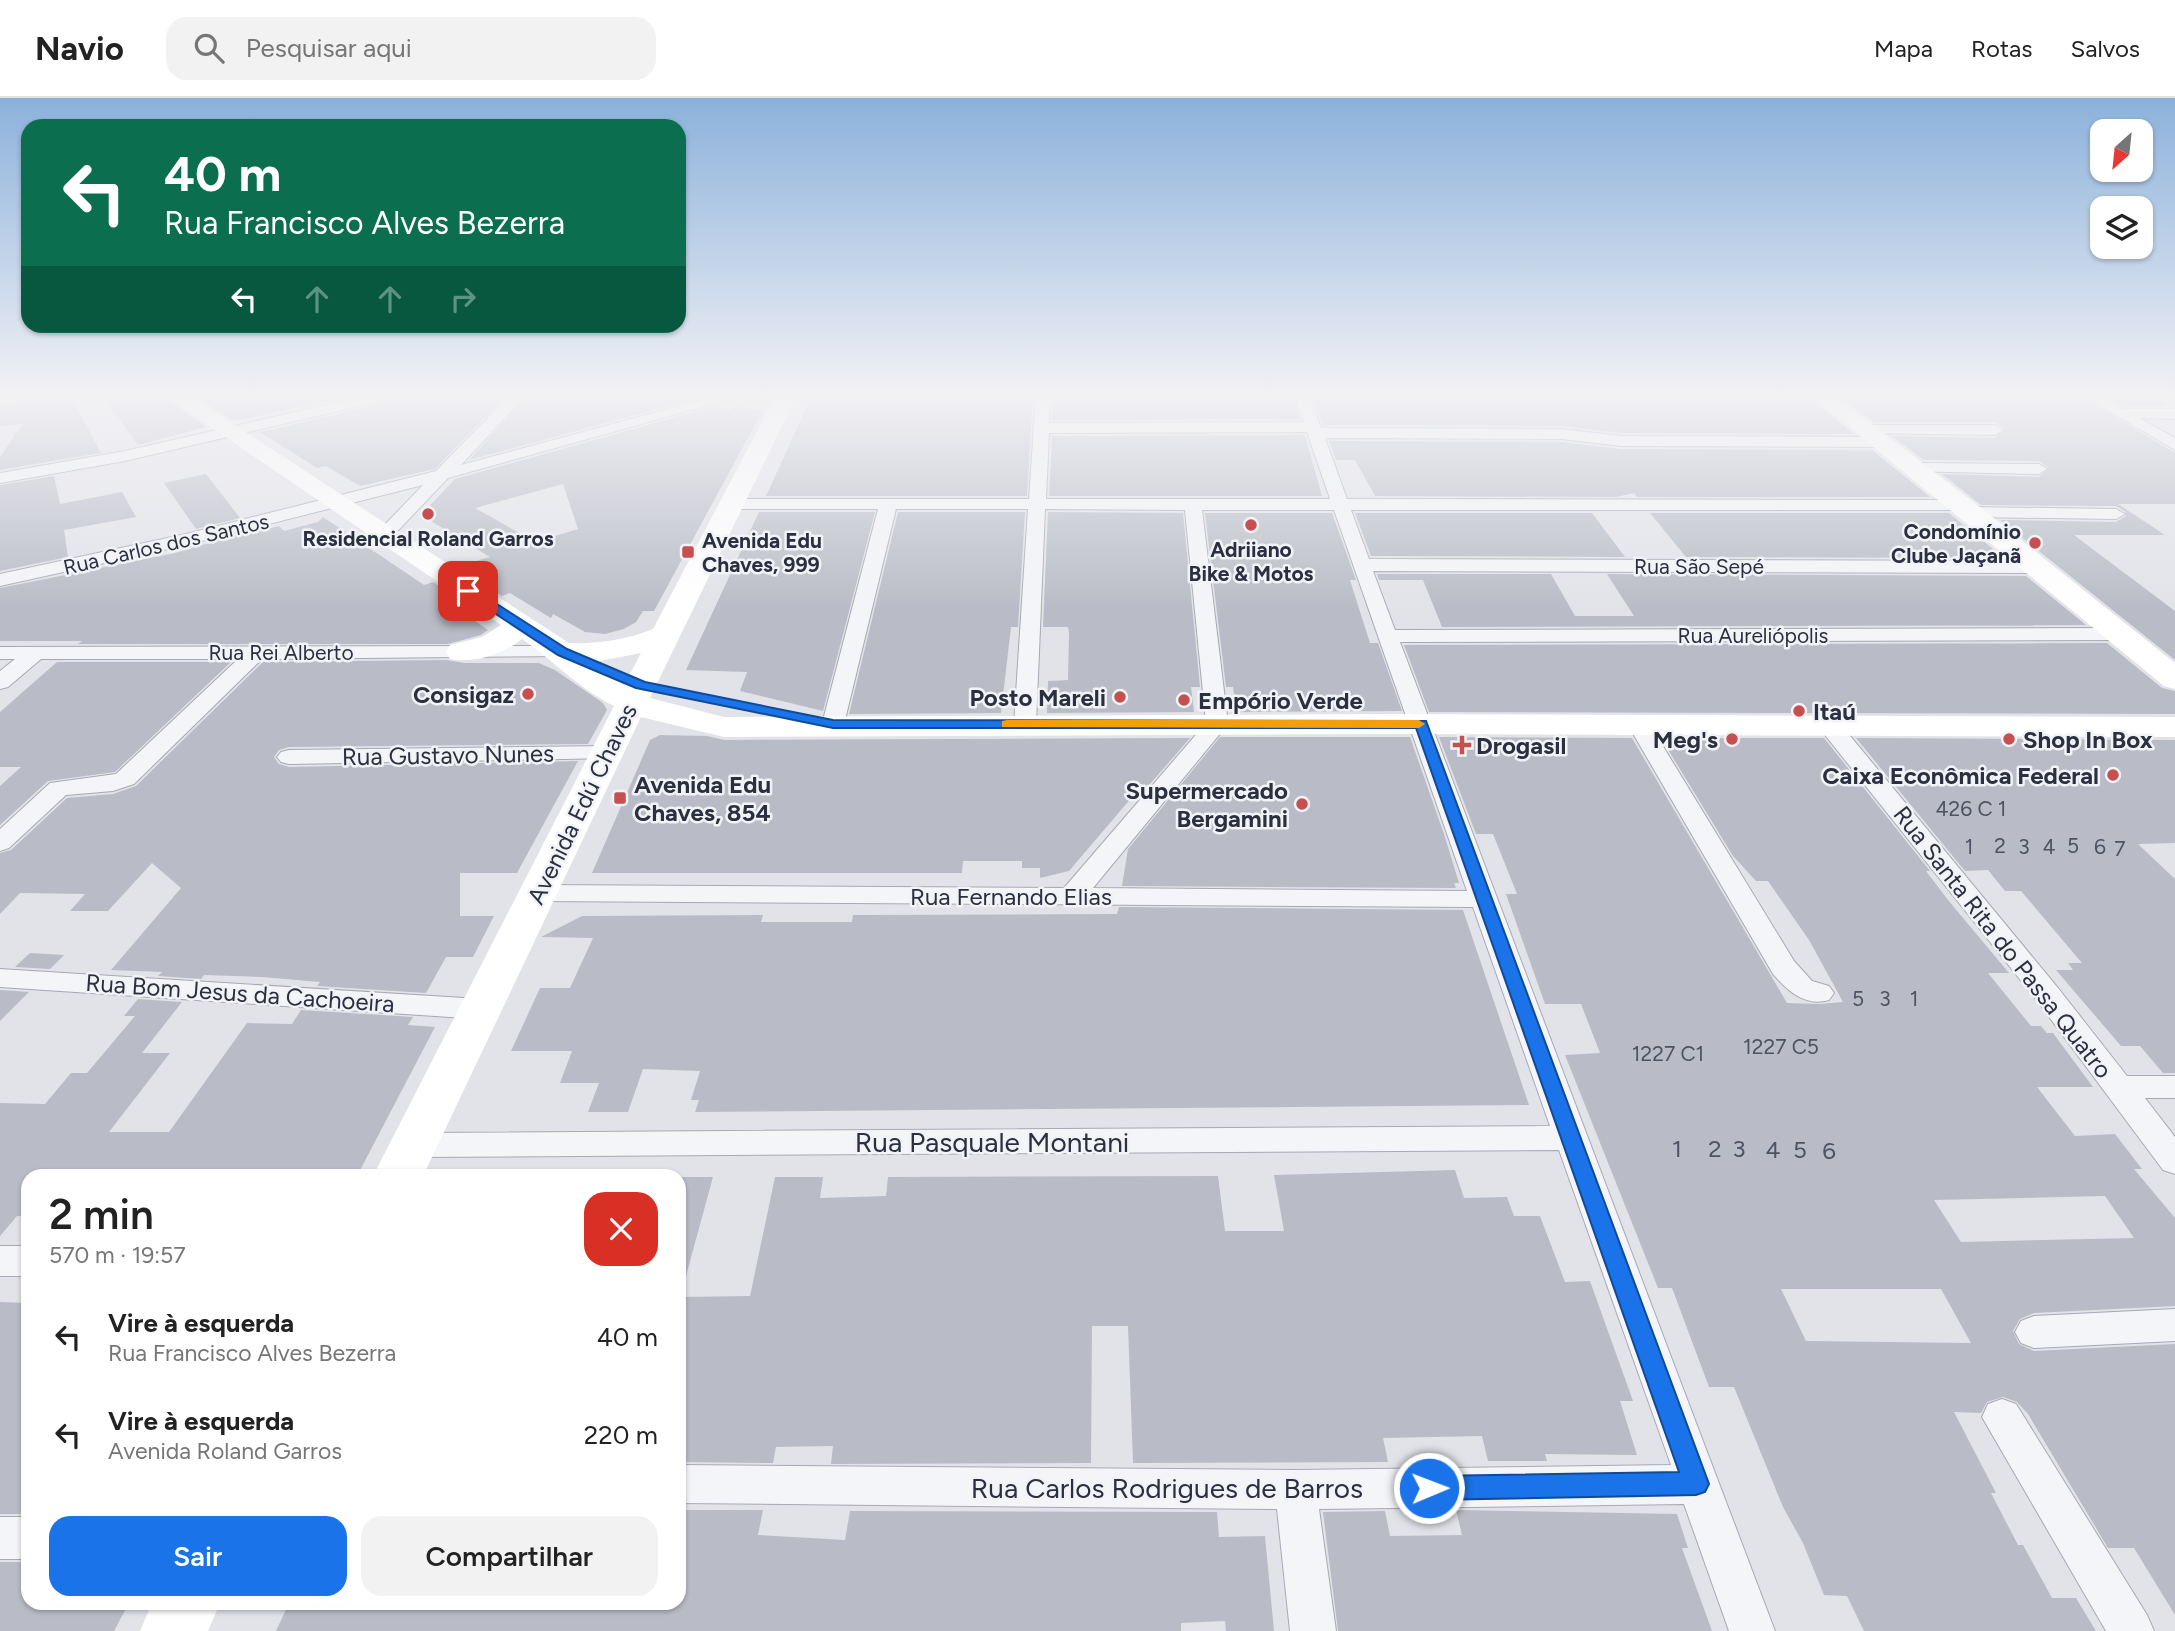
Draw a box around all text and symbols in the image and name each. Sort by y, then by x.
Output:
search box [166,17,656,80]
text: Navio [35,29,124,68]
icon: search [190,29,228,67]
text: Pesquisar aqui [246,32,412,64]
text: Mapa [1874,34,1933,63]
text: Rotas [1971,34,2032,63]
text: Salvos [2070,34,2140,63]
north arrow [2090,119,2152,182]
map controls [2090,119,2153,259]
text: 40 m [164,144,281,203]
icon: left [49,147,140,238]
button: layers [2090,196,2153,259]
text: Rua Francisco Alves Bezerra [164,204,565,242]
icon: left [225,280,263,318]
icon: ahead [298,280,336,318]
icon: ahead [371,280,409,318]
icon: right [444,280,482,318]
marker: Residencial Roland Garros [420,506,436,522]
street label: Rua Carlos dos Santos [61,508,271,580]
marker: Adriiano Bike & Motos [1243,517,1259,533]
place label: Condomínio Clube Jaçanã [1891,519,2021,568]
place label: Residencial Roland Garros [302,526,554,551]
place label: Avenida Edu Chaves, 999 [702,528,822,577]
marker: Condomínio Clube Jaçanã [2027,535,2043,551]
place label: Adriiano Bike & Motos [1189,537,1314,586]
marker: Avenida Edu Chaves, 999 [680,544,696,560]
street label: Rua São Sepé [1634,554,1764,579]
pin [438,561,498,621]
icon: arrive [449,572,487,610]
street label: Rua Aureliópolis [1678,623,1828,648]
street label: Rua Rei Alberto [208,640,354,665]
place label: Consigaz [413,680,514,709]
place label: Posto Mareli [970,683,1106,712]
marker: Consigaz [520,686,536,702]
place label: Empório Verde [1198,686,1363,715]
marker: Posto Mareli [1112,689,1128,705]
marker: Empório Verde [1176,692,1192,708]
place label: Itaú [1813,697,1856,726]
street label: Avenida Edú Chaves [521,699,643,909]
marker: Itaú [1791,703,1807,719]
place label: Meg's [1653,725,1718,754]
place label: Shop In Box [2023,725,2153,754]
place label: Drogasil [1476,731,1566,760]
marker: Meg's [1724,731,1740,747]
marker: Shop In Box [2001,731,2017,747]
marker: Drogasil [1454,737,1470,753]
street label: Rua Gustavo Nunes [342,739,554,771]
place label: Caixa Econômica Federal [1822,761,2099,790]
marker: Caixa Econômica Federal [2105,767,2121,783]
place label: Avenida Edu Chaves, 854 [634,770,771,827]
place label: Supermercado Bergamini [1126,776,1288,833]
marker: Avenida Edu Chaves, 854 [612,790,628,806]
marker: Supermercado Bergamini [1294,796,1310,812]
house number: 426 C 1 [1936,796,2006,821]
street label: Rua Santa Rita do Passa Quatro [1888,800,2118,1084]
house number: 2 [1994,833,2006,858]
house number: 5 [2067,833,2079,858]
house number: 1 [1965,834,1973,859]
house number: 3 [2018,834,2030,859]
house number: 4 [2042,834,2056,859]
house number: 6 [2094,834,2106,859]
house number: 7 [2114,836,2126,861]
street label: Rua Fernando Elias [910,882,1112,911]
street label: Rua Bom Jesus da Cachoeira [84,968,396,1018]
house number: 5 [1852,986,1864,1011]
house number: 3 [1879,986,1891,1011]
house number: 1 [1910,986,1918,1011]
house number: 1227 C5 [1743,1034,1819,1059]
house number: 1227 C1 [1632,1041,1704,1066]
street label: Rua Pasquale Montani [855,1125,1129,1159]
house number: 1 [1672,1134,1682,1163]
house number: 2 [1708,1134,1722,1163]
house number: 3 [1732,1134,1746,1163]
house number: 4 [1766,1135,1781,1164]
house number: 5 [1793,1135,1807,1164]
house number: 6 [1822,1136,1836,1165]
text: 2 min [49,1189,154,1240]
button: close [584,1192,658,1266]
text: 570 m · 19:57 [49,1241,186,1269]
text: Vire à esquerda [108,1307,294,1339]
icon: left [49,1318,87,1356]
text: 40 m [597,1321,658,1353]
text: Rua Francisco Alves Bezerra [108,1339,396,1367]
text: Vire à esquerda [108,1405,294,1437]
icon: left [49,1416,87,1454]
text: 220 m [584,1419,658,1451]
text: Avenida Roland Garros [108,1437,342,1465]
position arrow [1392,1451,1466,1525]
street label: Rua Carlos Rodrigues de Barros [971,1471,1363,1505]
button: Sair [49,1516,347,1596]
button: Compartilhar [361,1516,658,1596]

